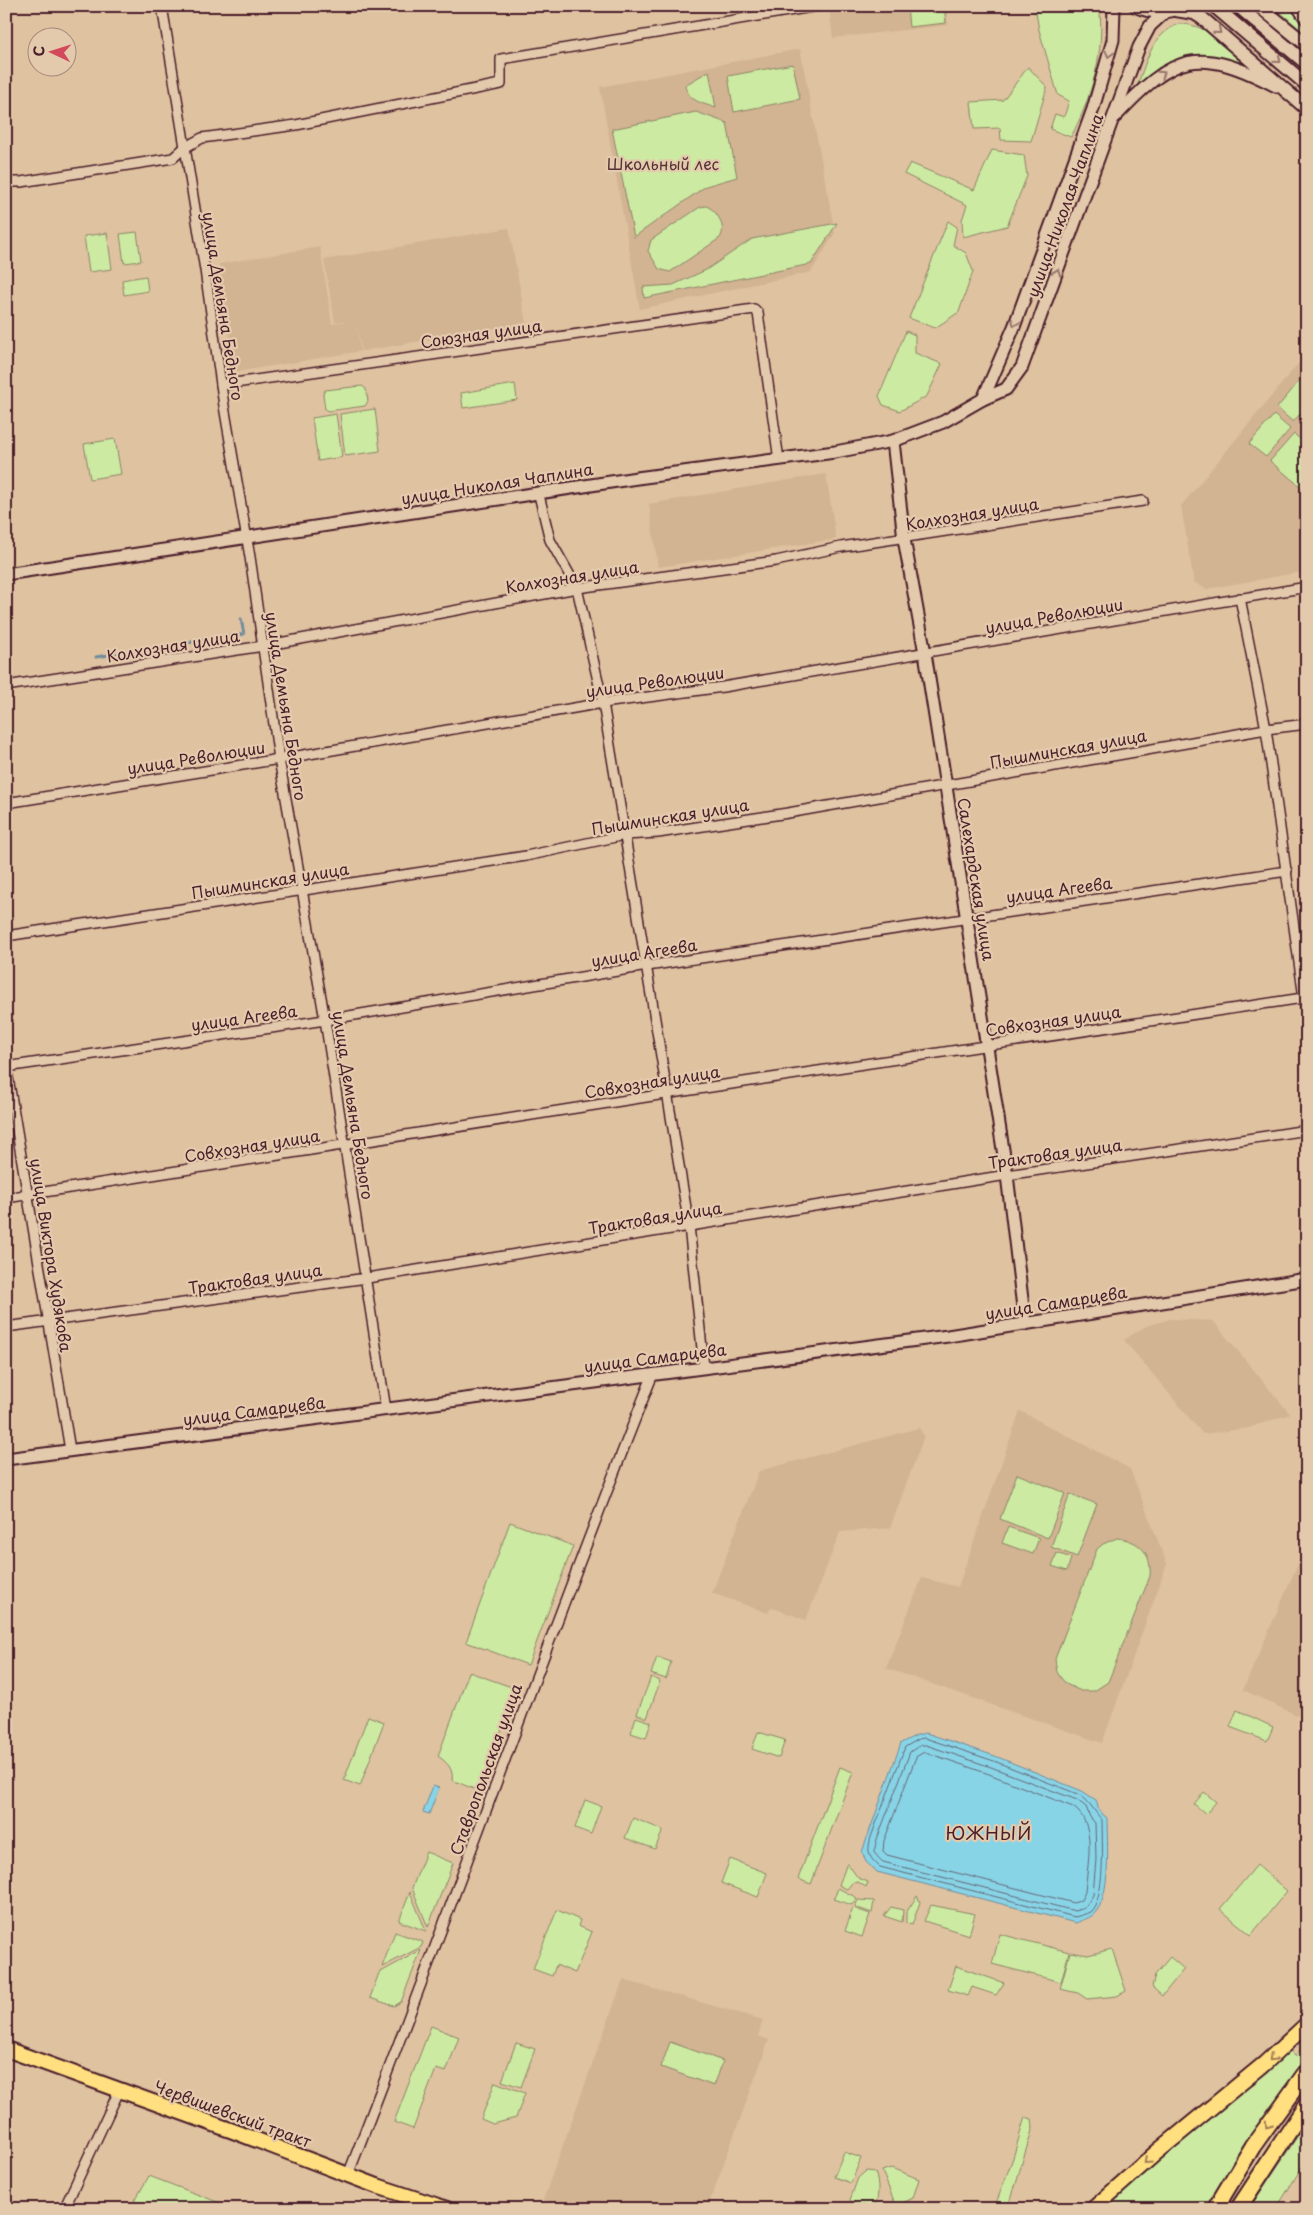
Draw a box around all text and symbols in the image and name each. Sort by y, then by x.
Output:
one-way arrow [1212,25,1221,33]
north arrow [28,28,78,78]
text: С [28,45,49,57]
one-way arrow [1104,50,1115,59]
one-way arrow [1272,55,1281,63]
one-way arrow [1156,71,1166,80]
street label: улица Николая Чаплина [1020,110,1108,300]
park label: Школьный лес [607,151,719,175]
street label: улица Демьяна Бедного [197,210,251,402]
one-way arrow [1051,268,1061,277]
street label: Союзная улица [419,313,543,353]
one-way arrow [1011,319,1021,327]
street label: улица Николая Чаплина [399,456,595,510]
street label: Колхозная улица [904,491,1040,535]
street label: Колхозная улица [504,554,640,598]
street label: улица Революции [983,591,1125,639]
street label: улица Демьяна Бедного [260,610,314,802]
street label: Колхозная улица [105,623,241,667]
street label: улица Революции [584,659,726,703]
street label: Пышминская улица [988,722,1148,774]
street label: улица Революции [125,734,267,780]
street label: Пышминская улица [590,792,750,840]
street label: Салехардская улица [952,796,1002,962]
street label: Пышминская улица [190,856,350,904]
street label: улица Агеева [1004,870,1114,908]
street label: улица Агеева [589,932,699,972]
street label: улица Агеева [189,998,299,1036]
street label: Совхозная улица [984,999,1122,1041]
street label: улица Демьяна Бедного [327,1009,381,1201]
street label: Совхозная улица [583,1058,721,1104]
street label: Совхозная улица [183,1122,321,1168]
street label: Трактовая улица [987,1132,1123,1174]
street label: улица Виктора Худякова [25,1156,79,1354]
street label: Трактовая улица [586,1195,724,1239]
street label: Трактовая улица [187,1257,323,1299]
street label: улица Самарцева [983,1279,1129,1325]
street label: улица Самарцева [582,1336,728,1378]
street label: улица Самарцева [181,1389,327,1431]
street label: Ставропольская улица [443,1680,527,1858]
district label: ЮЖНЫЙ [945,1819,1033,1846]
one-way arrow [1268,2052,1277,2061]
street label: Червишевский тракт [151,2073,315,2153]
one-way arrow [1265,2119,1274,2129]
one-way arrow [1143,2155,1152,2164]

